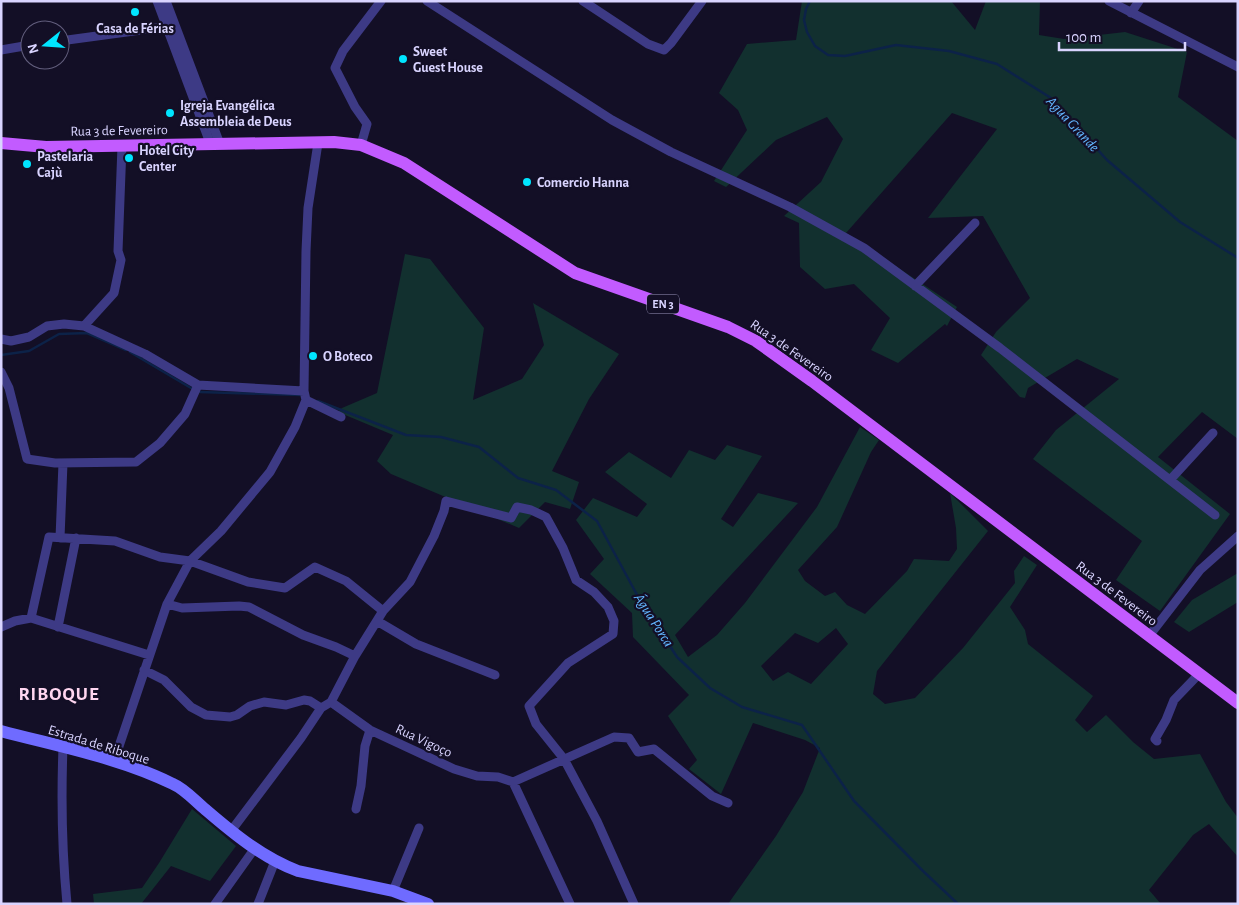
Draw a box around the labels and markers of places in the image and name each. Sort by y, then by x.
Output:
marker: Casa de Férias [129,6,141,18]
place label: Casa de Férias [96,22,174,36]
place label: Sweet Guest House [413,45,483,75]
marker: Sweet Guest House [397,53,409,65]
place label: Igreja Evangélica Assembleia de Deus [180,99,292,129]
marker: Igreja Evangélica Assembleia de Deus [164,107,176,119]
place label: Hotel City Center [139,144,195,174]
place label: Pastelaria Cajù [37,150,94,180]
marker: Hotel City Center [123,152,135,164]
marker: Pastelaria Cajù [21,158,33,170]
marker: Comercio Hanna [521,176,533,188]
place label: Comercio Hanna [537,176,630,190]
marker: O Boteco [307,350,319,362]
place label: O Boteco [323,350,373,364]

